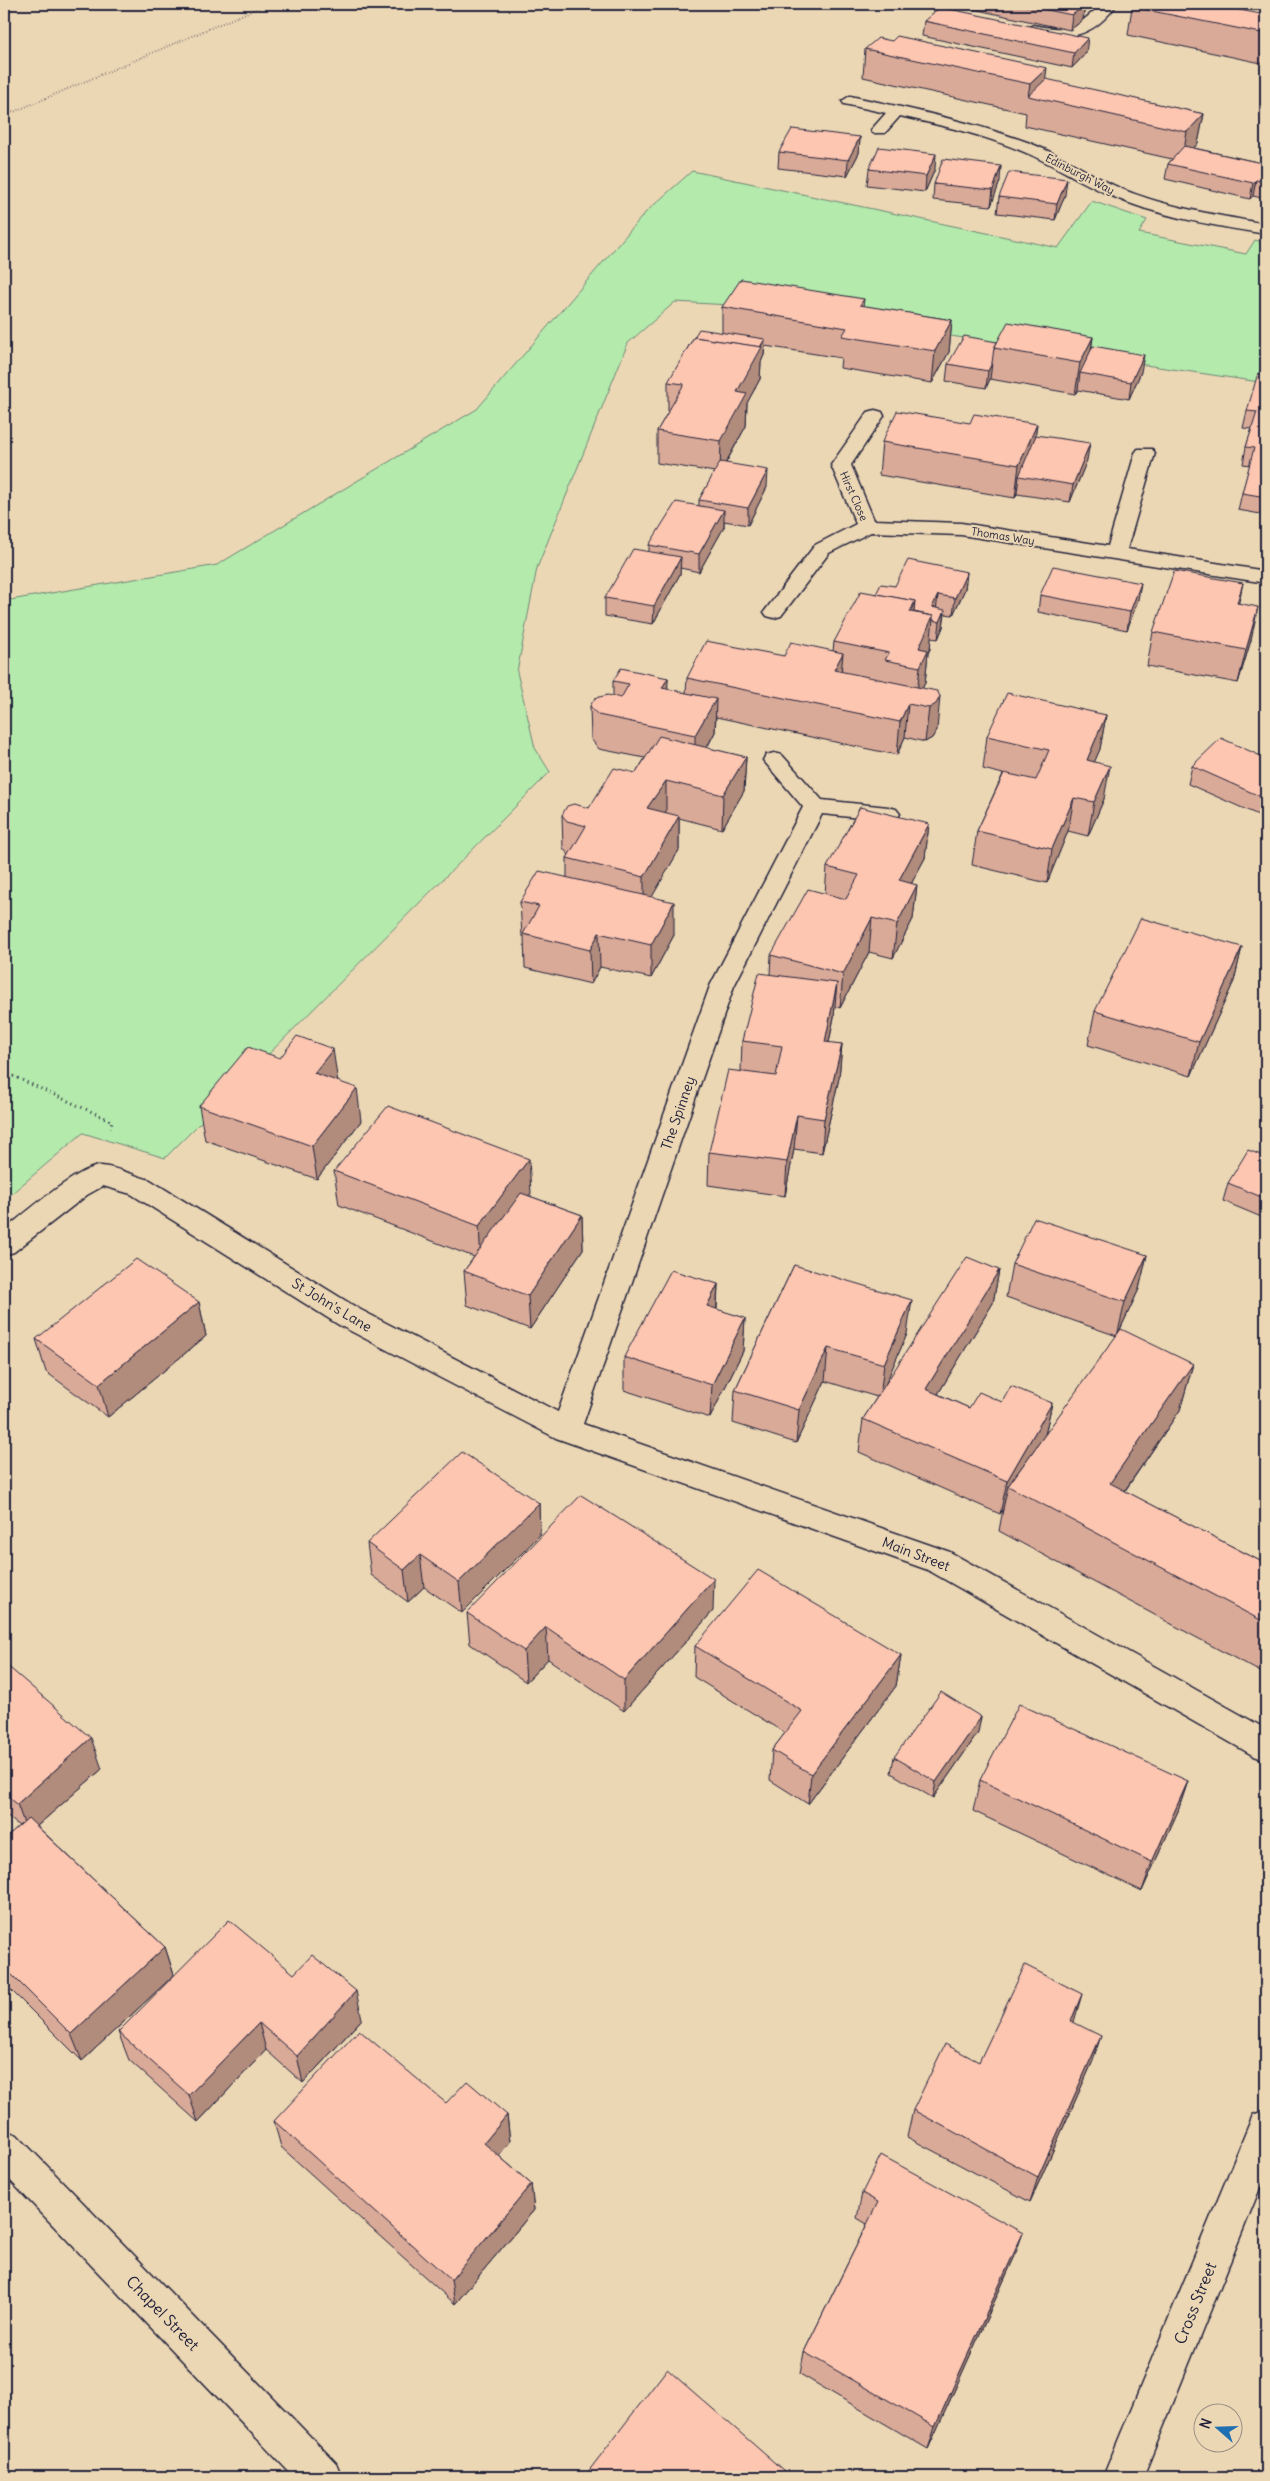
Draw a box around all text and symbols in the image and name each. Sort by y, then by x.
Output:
street label: Edinburgh Way [1043,151,1117,197]
street label: Hirst Close [837,469,871,523]
street label: Thomas Way [970,524,1036,548]
street label: The Spinney [657,1074,699,1152]
street label: St John's Lane [289,1274,375,1336]
street label: Main Street [880,1533,953,1575]
street label: Cross Street [1169,2258,1221,2347]
street label: Chapel Street [122,2271,204,2355]
north arrow [1192,2404,1242,2454]
text: N [1196,2416,1216,2431]

